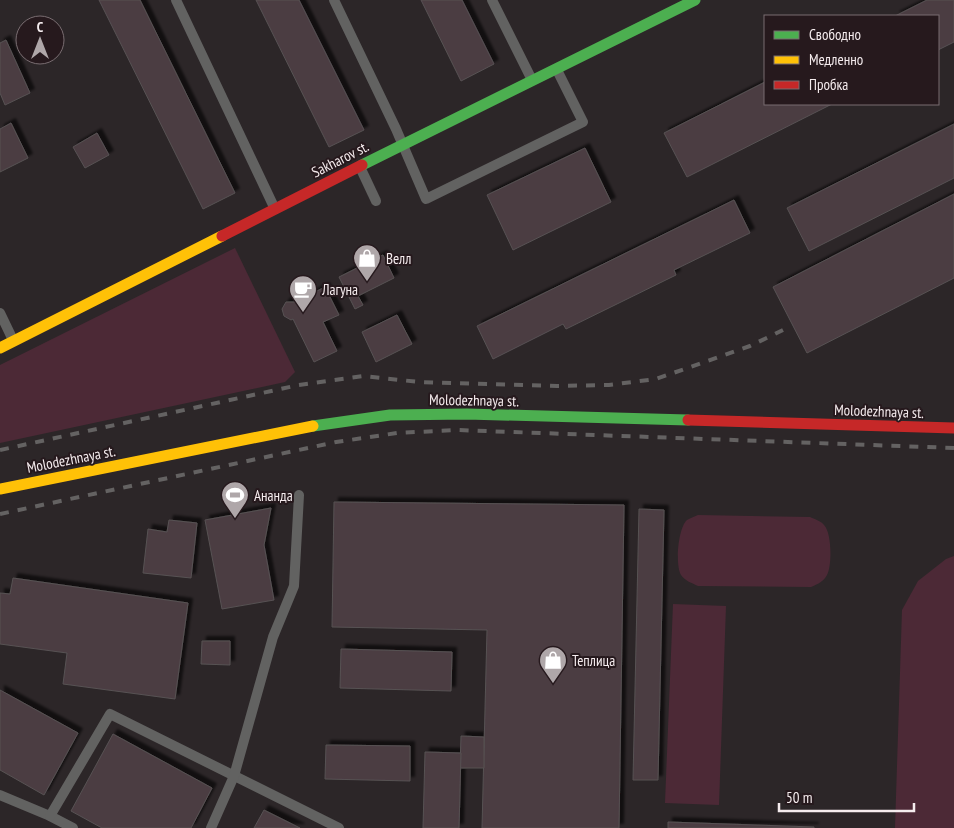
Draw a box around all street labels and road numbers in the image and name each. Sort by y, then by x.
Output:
street label: Sakharov st. [308,136,372,181]
street label: Molodezhnaya st. [429,390,519,410]
street label: Molodezhnaya st. [834,400,925,422]
street label: Molodezhnaya st. [25,441,117,477]

